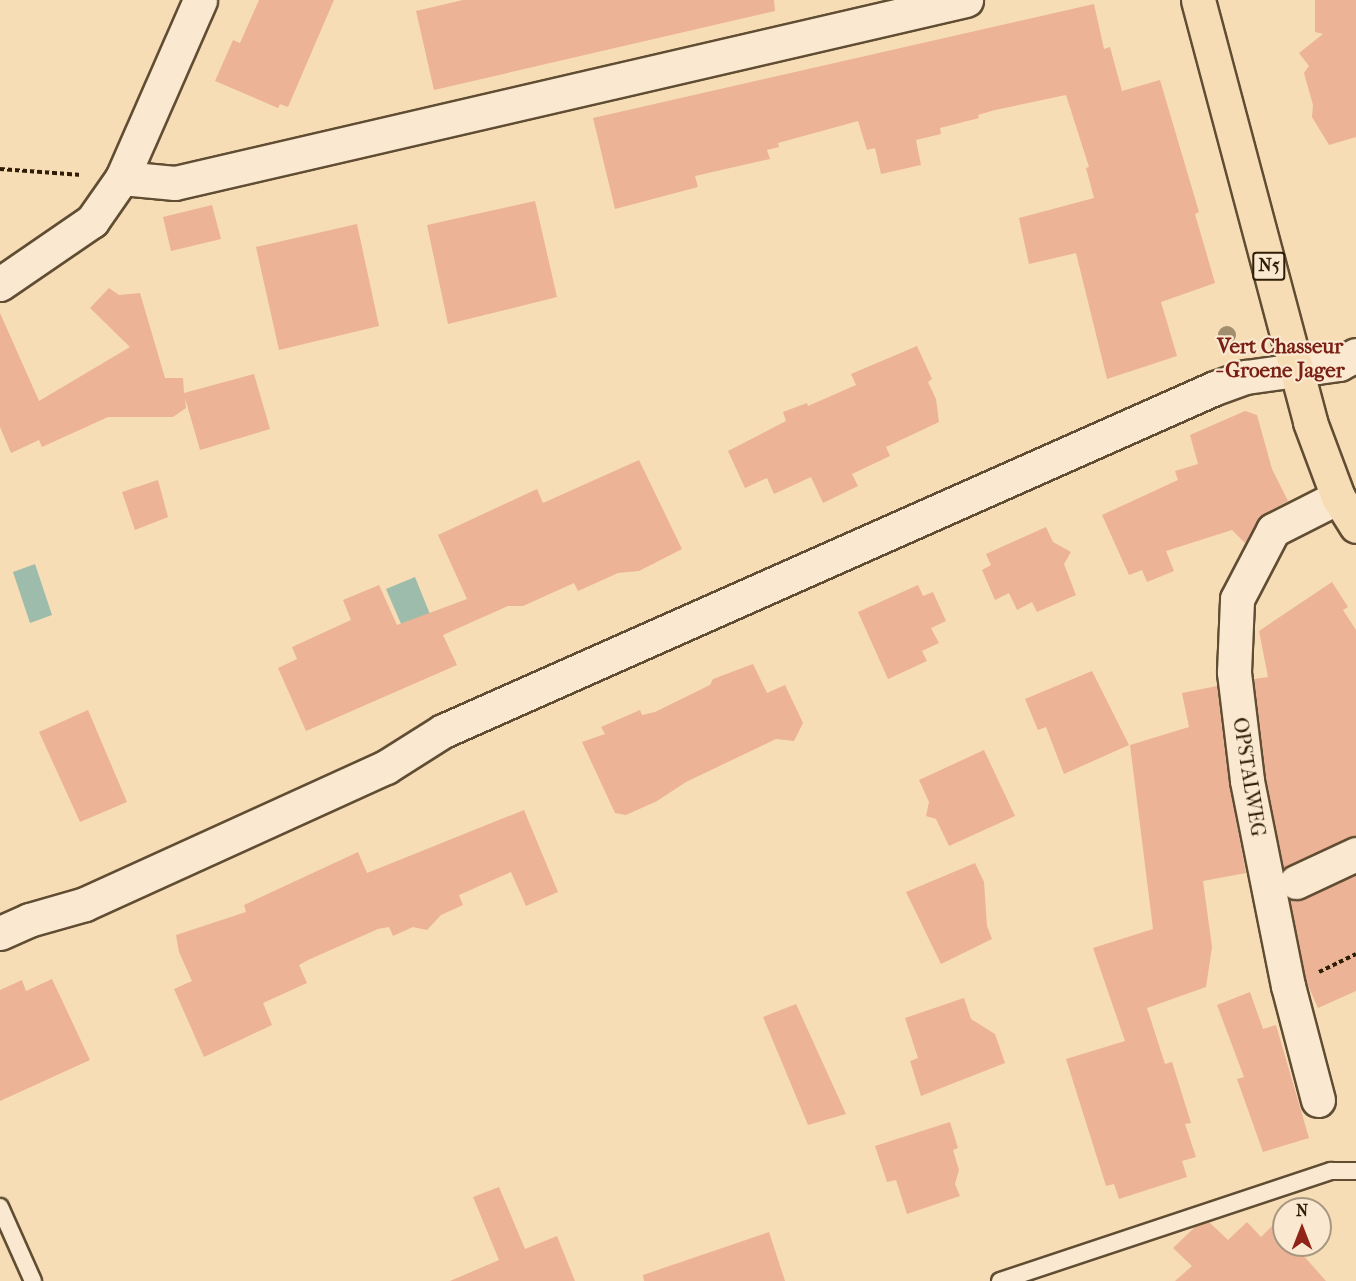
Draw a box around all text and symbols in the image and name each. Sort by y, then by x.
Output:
road number: N5 [1251,251,1287,281]
district label: Vert Chasseur - Groene Jager [1215,333,1345,383]
street label: OPSTALWEG [1228,716,1270,838]
north arrow [1272,1197,1332,1257]
text: N [1296,1201,1308,1220]

